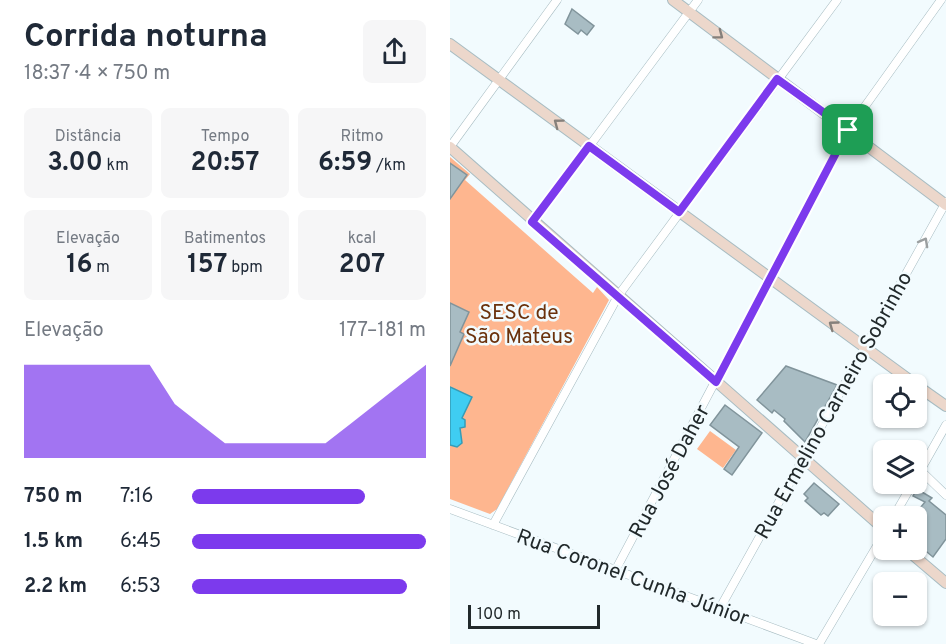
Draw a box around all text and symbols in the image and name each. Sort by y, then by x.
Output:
text: Corrida noturna [24,17,268,59]
button: share [363,20,426,83]
one-way arrow [713,28,724,39]
text: 18:37 · 4 × 750 m [24,61,170,87]
pin [822,104,873,155]
icon: arrive [831,113,864,146]
one-way arrow [553,119,564,130]
text: Distância [55,127,121,147]
text: Tempo [201,127,249,147]
text: Ritmo [341,127,383,147]
text: 3.00 [47,147,103,180]
text: 20:57 [190,147,260,180]
text: 6:59 [318,147,372,180]
text: km [103,156,129,176]
text: /km [372,156,406,176]
text: Elevação [56,229,120,249]
text: Batimentos [184,229,266,249]
text: kcal [348,229,376,249]
one-way arrow [917,238,928,248]
text: 16 [66,249,93,282]
text: 157 [187,249,228,282]
text: 207 [339,249,385,282]
text: m [93,258,110,278]
text: bpm [228,258,263,278]
street label: Rua Ermelino Carneiro Sobrinho [749,267,919,544]
park label: SESC de São Mateus [465,300,573,351]
text: Elevação [24,318,104,344]
text: 177–181 m [339,318,426,344]
one-way arrow [829,321,840,332]
map controls [873,374,927,626]
button: locate [873,374,927,428]
street label: Rua José Daher [624,400,717,543]
button: layers [873,440,927,494]
text: 750 m [24,484,83,510]
text: 7:16 [120,484,154,510]
button: + [873,506,927,560]
street label: Rua Coronel Cunha Júnior [512,524,752,633]
text: 1.5 km [24,529,83,555]
text: 6:45 [120,529,161,555]
button: − [873,572,927,626]
text: 2.2 km [24,574,87,600]
text: 6:53 [120,574,161,600]
scale bar [468,602,600,630]
text: 100 m [477,605,521,625]

